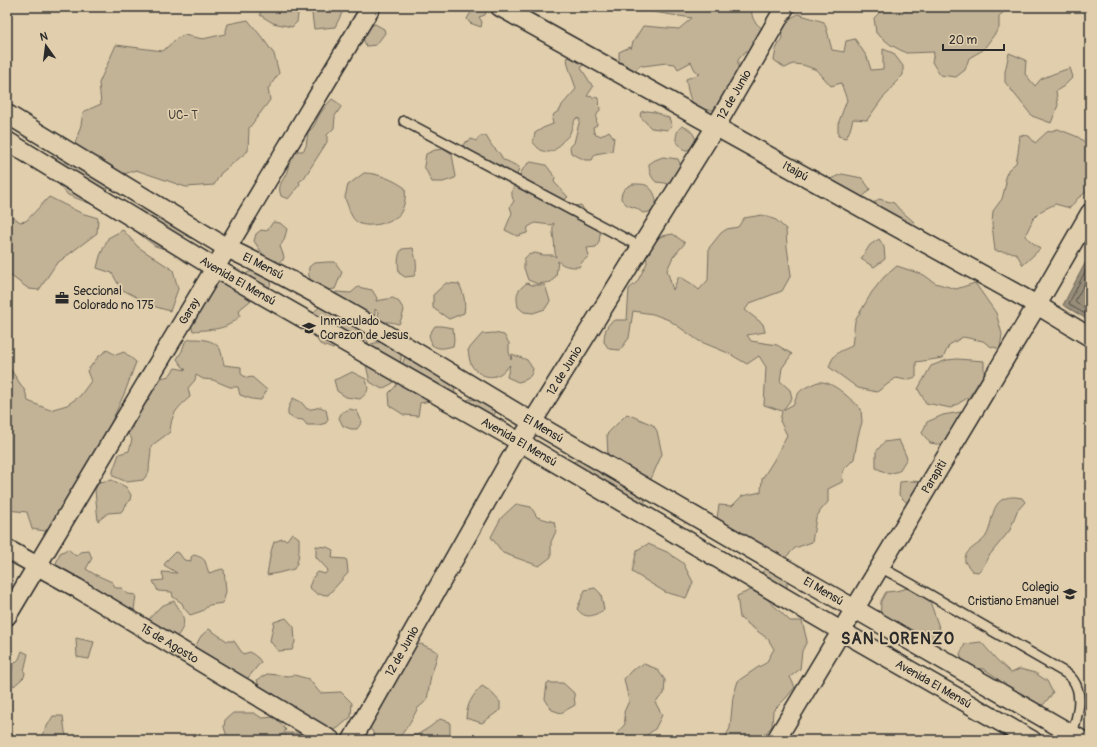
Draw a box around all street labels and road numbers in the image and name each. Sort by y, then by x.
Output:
street label: 12 de Junio [714,66,755,123]
street label: Itaipú [780,158,811,184]
street label: El Mensú [240,249,286,283]
street label: Avenida El Mensú [197,253,279,309]
street label: Garay [175,295,203,327]
street label: 12 de Junio [543,343,586,398]
street label: El Mensú [521,411,566,446]
street label: Avenida El Mensú [478,414,560,470]
street label: Parapiti [918,457,950,496]
street label: El Mensú [801,574,847,609]
street label: 15 de Agosto [138,620,202,667]
street label: 12 de Junio [382,623,423,679]
street label: Avenida El Mensú [893,656,974,712]

